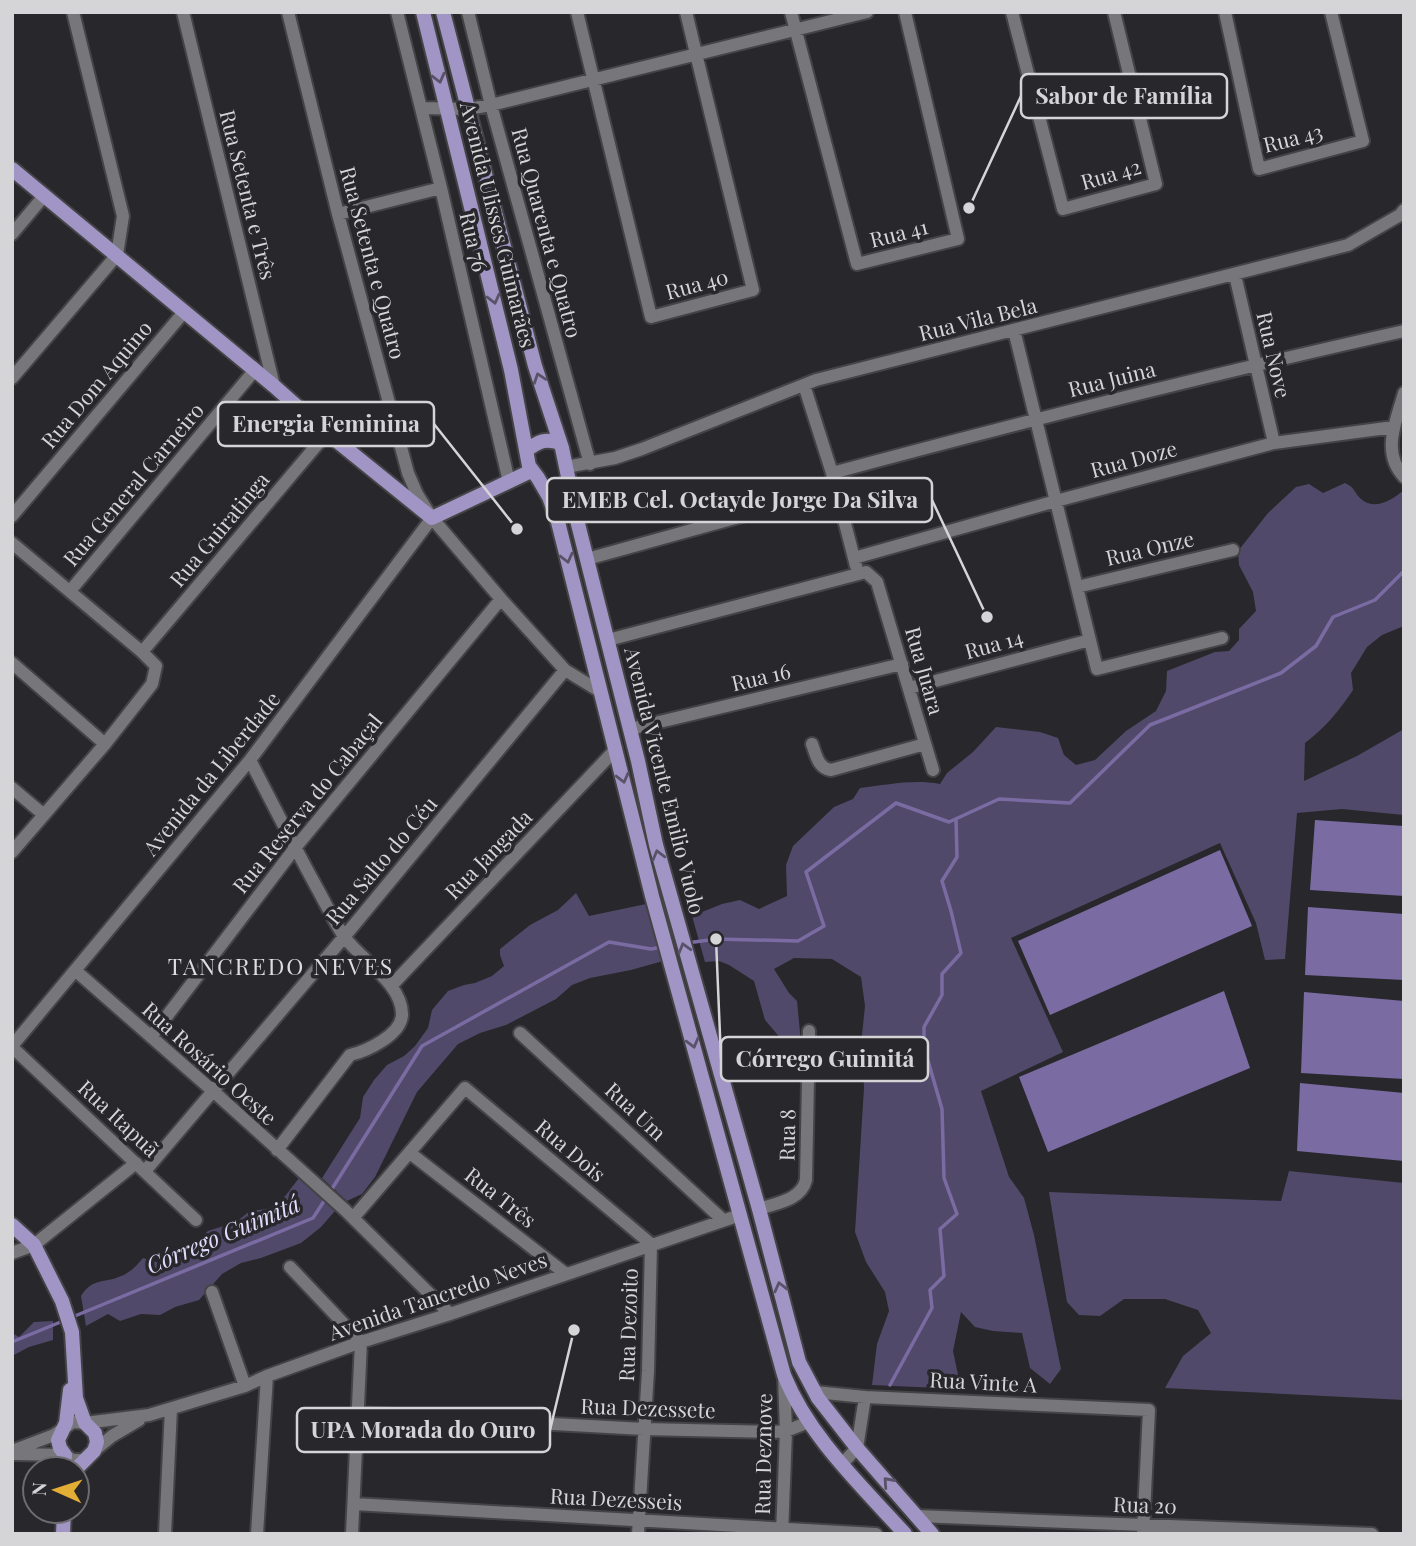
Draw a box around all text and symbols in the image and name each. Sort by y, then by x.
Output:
one-way arrow [431,72,445,84]
callout: Sabor de Família [1021,74,1227,118]
text: Sabor de Família [1035,79,1213,110]
street label: Avenida Ulisses Guimarães [455,98,543,350]
street label: Rua Setenta e Três [214,107,284,282]
street label: Rua 43 [1260,116,1325,158]
street label: Rua Quarenta e Quatro [506,124,589,341]
street label: Rua 42 [1077,151,1144,195]
street label: Rua Setenta e Quatro [335,163,413,362]
street label: Rua 76 [454,209,495,274]
street label: Rua 41 [867,211,931,253]
street label: Rua 40 [662,261,731,305]
street label: Rua Vila Bela [915,290,1040,346]
one-way arrow [486,293,500,305]
street label: Rua Nove [1251,309,1298,400]
street label: Rua Dom Aquino [34,314,157,453]
street label: Rua Juina [1065,354,1159,402]
one-way arrow [533,372,547,384]
street label: Rua General Carneiro [56,396,209,571]
callout: Energia Feminina [218,402,434,446]
text: Energia Feminina [232,407,420,438]
street label: Rua Doze [1087,433,1180,483]
street label: Rua Guiratinga [162,465,275,592]
callout: EMEB Cel. Octayde Jorge Da Silva [547,478,932,522]
text: EMEB Cel. Octayde Jorge Da Silva [562,483,918,514]
street label: Rua Onze [1103,523,1197,571]
one-way arrow [559,551,573,563]
street label: Rua 14 [961,622,1026,664]
street label: Rua Juara [900,623,952,718]
street label: Avenida Vicente Emilio Vuolo [619,643,713,917]
street label: Rua 16 [728,656,793,696]
street label: Avenida da Liberdade [135,685,285,861]
street label: Rua Reserva do Cabaçal [225,707,388,898]
one-way arrow [615,772,629,784]
street label: Rua Salto do Céu [319,790,442,930]
street label: Rua Jangada [438,802,538,904]
one-way arrow [652,849,667,861]
one-way arrow [678,942,692,954]
district label: TANCREDO NEVES [168,950,394,981]
street label: Rua Rosário Oeste [137,995,284,1130]
one-way arrow [685,1037,699,1049]
callout: Córrego Guimitá [721,1037,928,1081]
text: Córrego Guimitá [736,1042,914,1073]
street label: Rua Itapuã [73,1073,166,1163]
street label: Rua Um [600,1075,673,1146]
street label: Rua 8 [772,1109,800,1161]
street label: Rua Dois [530,1112,612,1187]
street label: Rua Três [460,1160,542,1233]
water label: Córrego Guimitá [141,1187,304,1280]
street label: Avenida Tancredo Neves [323,1245,550,1346]
street label: Rua Dezoito [611,1268,643,1382]
one-way arrow [774,1281,788,1293]
street label: Rua Vinte A [929,1364,1038,1398]
street label: Rua Dezessete [580,1391,716,1423]
street label: Rua Deznove [747,1393,777,1515]
callout: UPA Morada do Ouro [297,1408,550,1452]
text: UPA Morada do Ouro [310,1413,536,1444]
north arrow [21,1455,91,1525]
one-way arrow [884,1477,896,1490]
text: N [25,1481,51,1497]
street label: Rua Dezesseis [549,1481,683,1515]
street label: Rua 20 [1113,1489,1177,1519]

